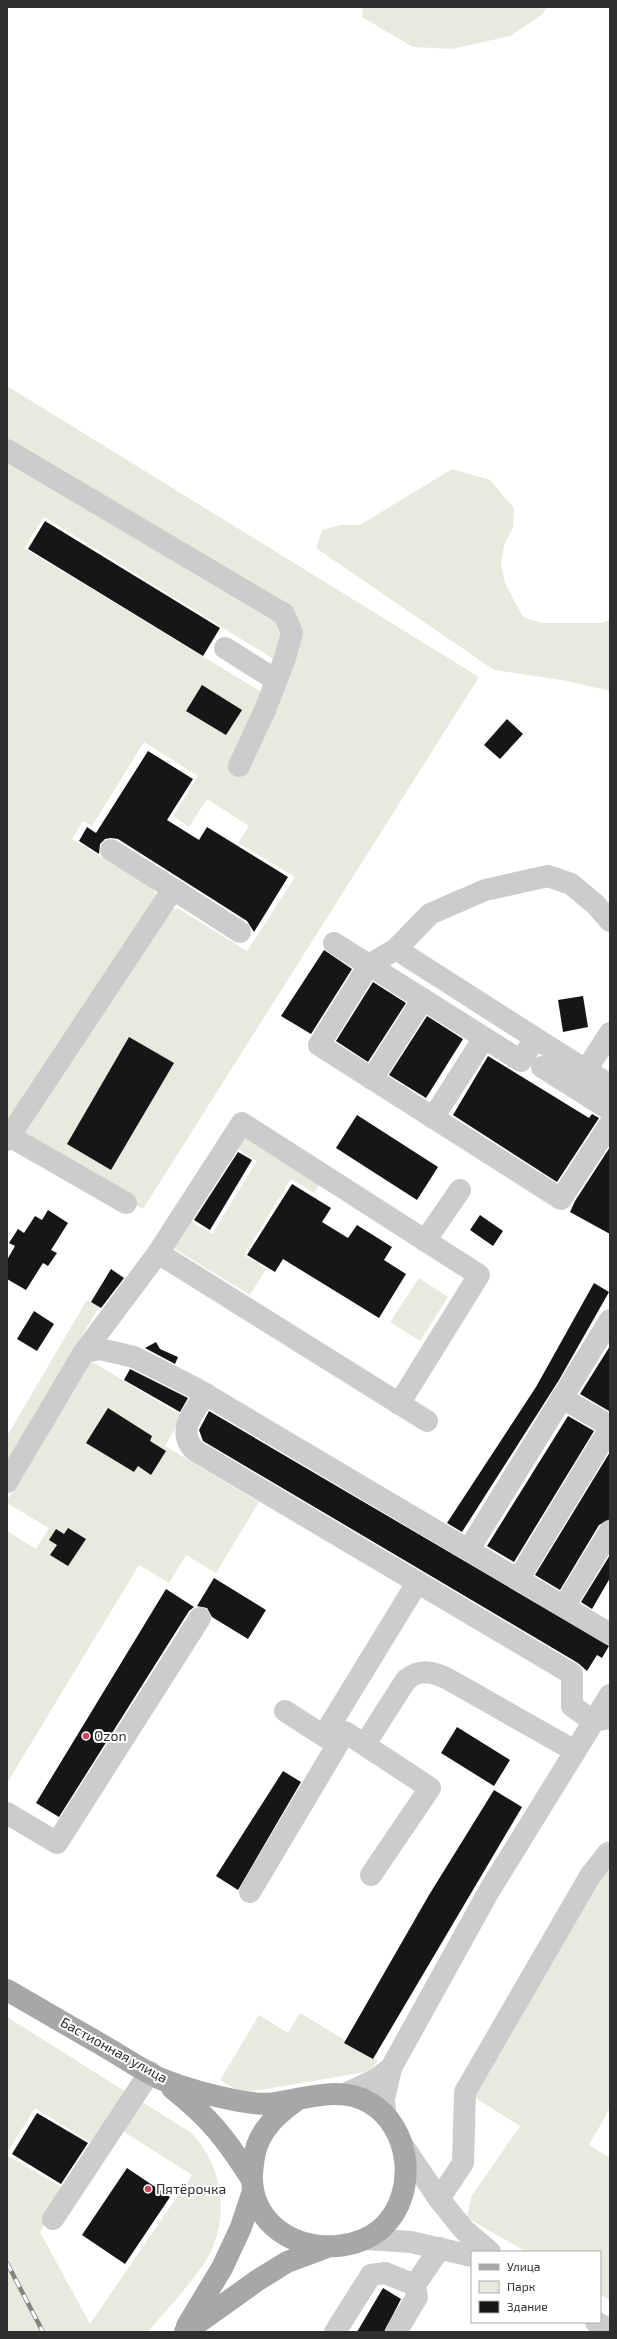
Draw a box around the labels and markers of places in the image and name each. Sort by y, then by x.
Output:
place label: Ozon [94,1727,127,1744]
marker: Ozon [81,1731,91,1741]
place label: Пятёрочка [156,2180,226,2197]
marker: Пятёрочка [143,2184,153,2194]

